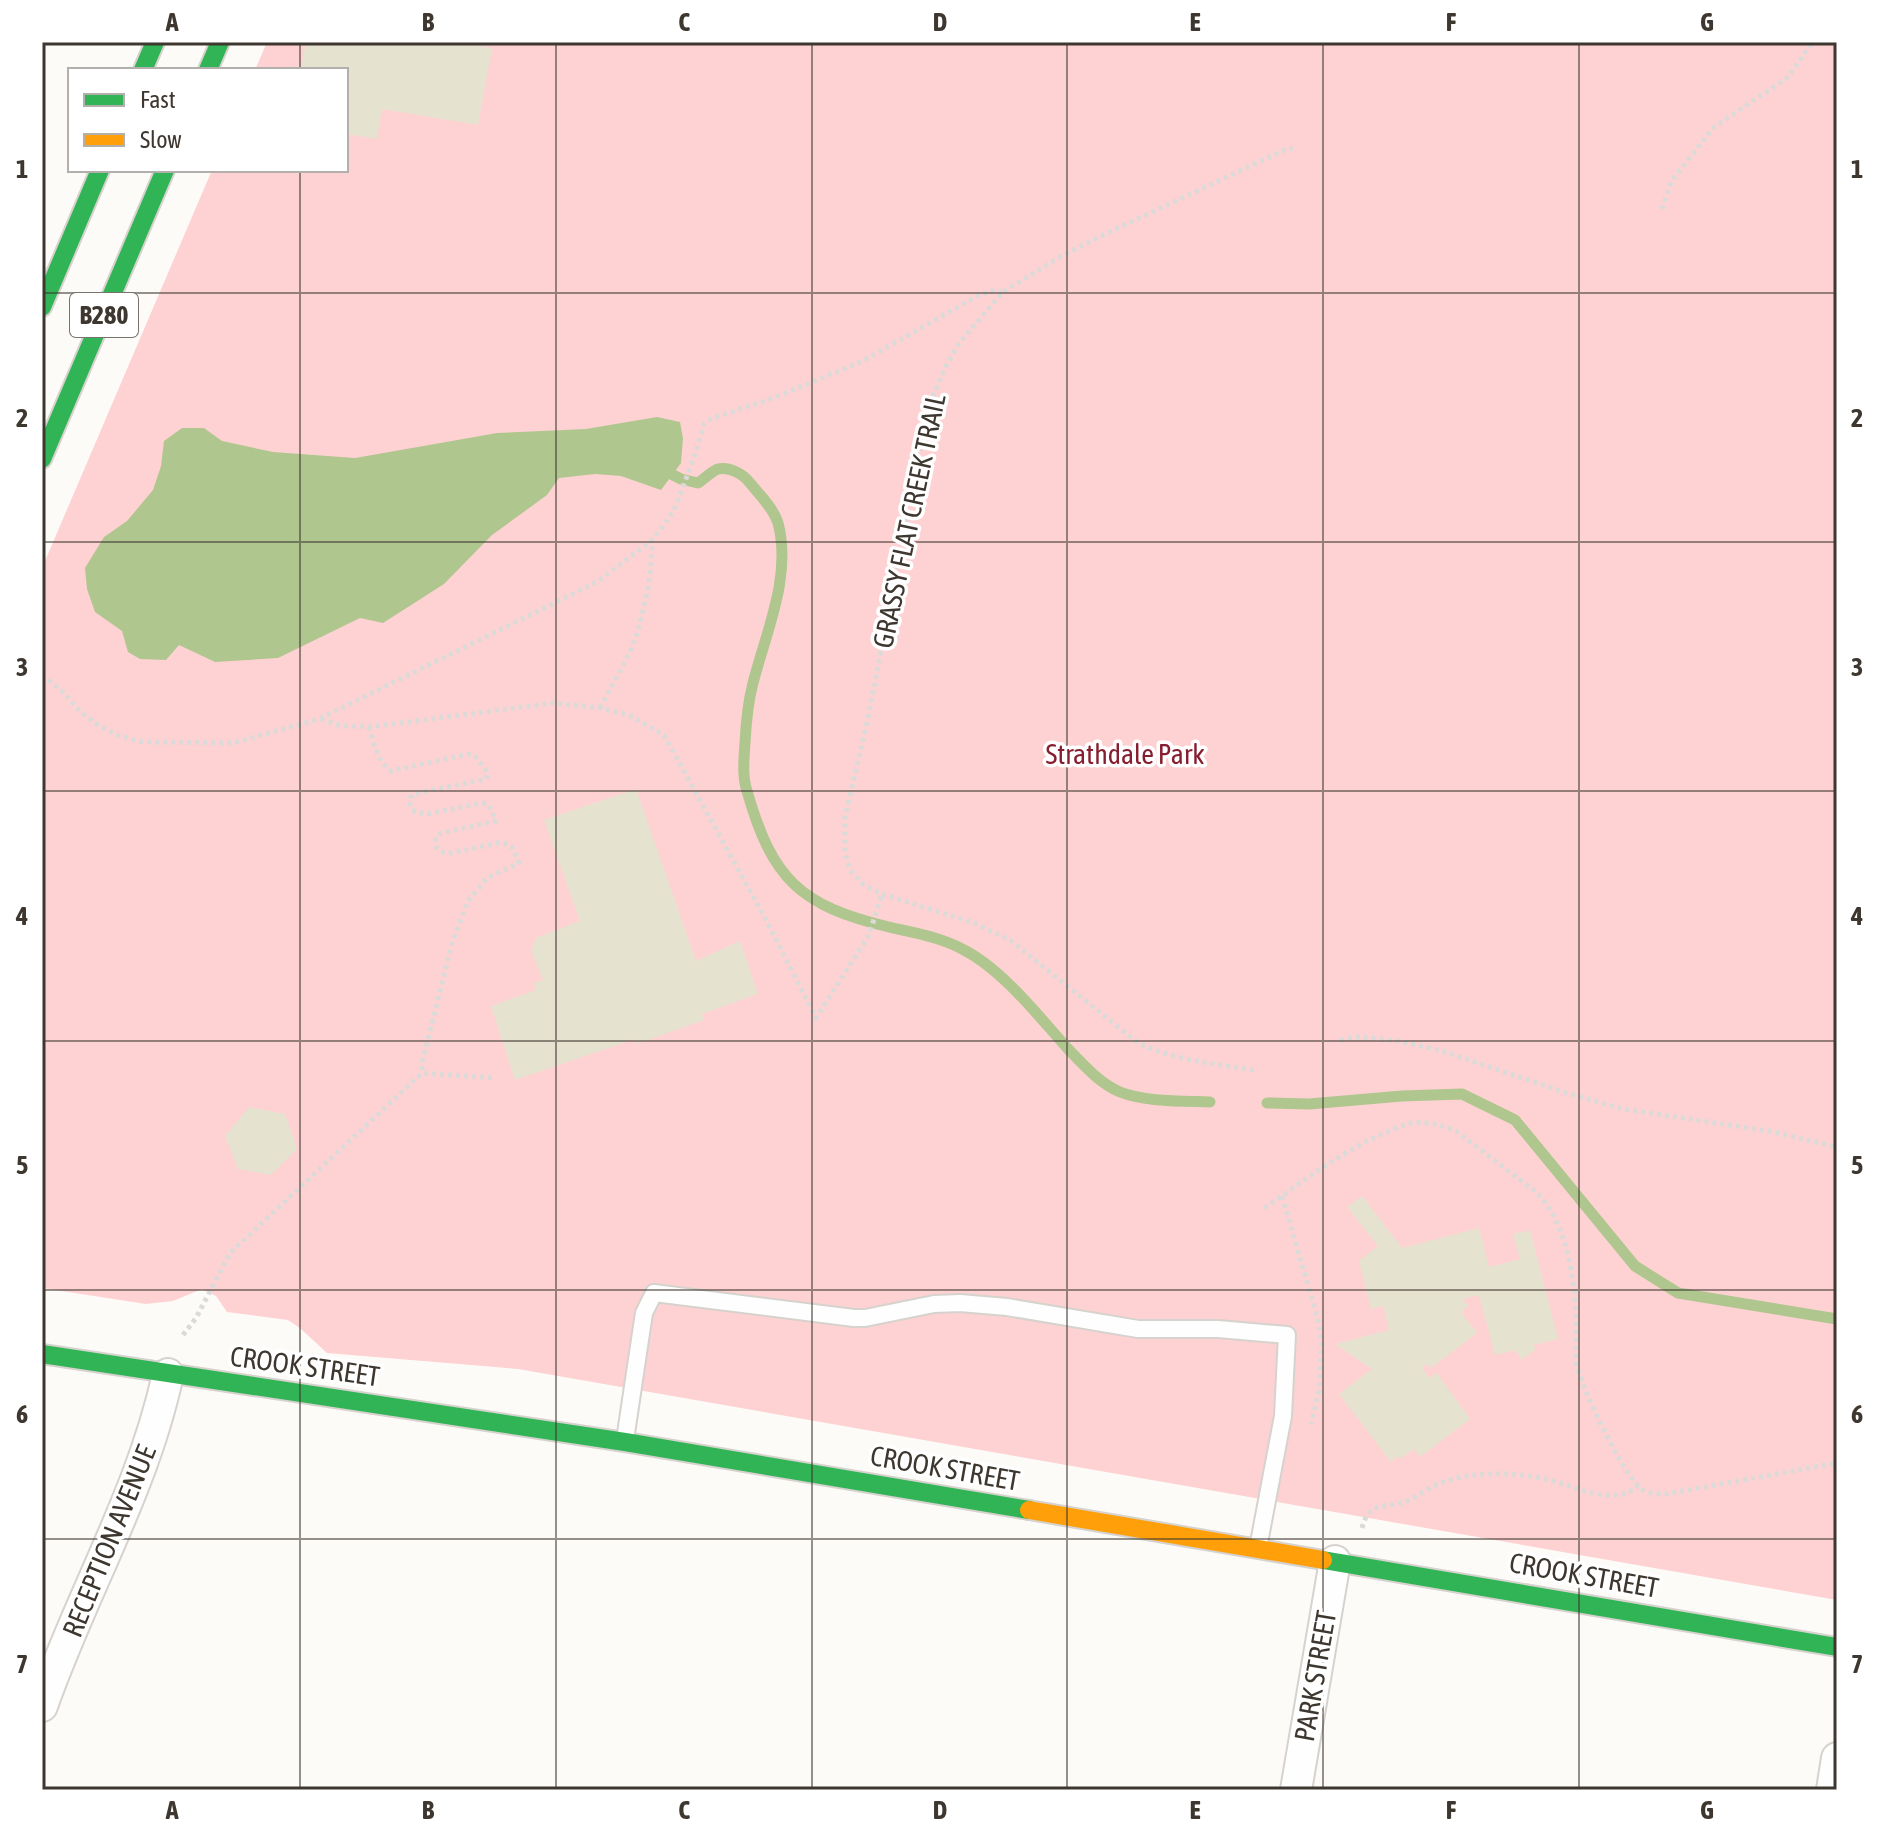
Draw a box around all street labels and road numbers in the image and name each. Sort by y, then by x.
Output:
road number: B280 [70,293,138,337]
street label: GRASSY FLAT CREEK TRAIL [866,391,952,651]
street label: CROOK STREET [228,1340,382,1392]
street label: CROOK STREET [868,1439,1022,1497]
street label: RECEPTION AVENUE [56,1440,162,1642]
street label: CROOK STREET [1507,1546,1661,1604]
street label: PARK STREET [1288,1608,1342,1744]

